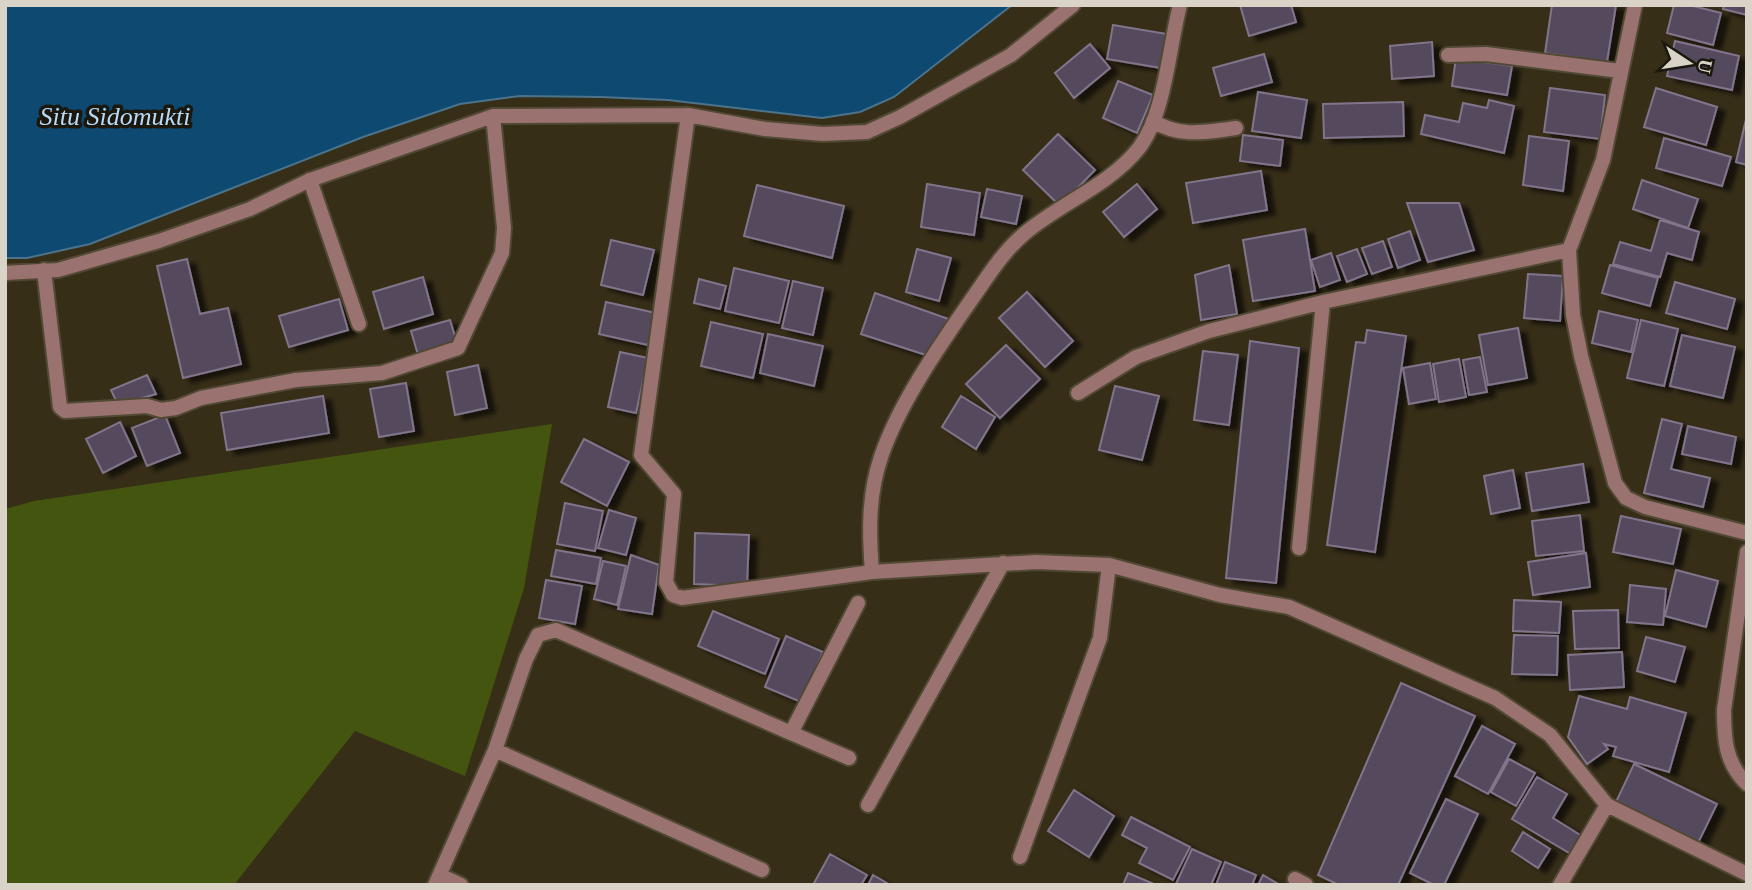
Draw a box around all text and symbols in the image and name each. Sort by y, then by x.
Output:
north arrow [1654,28,1724,98]
text: U [1693,58,1717,76]
water label: Situ Sidomukti [40,102,190,131]

